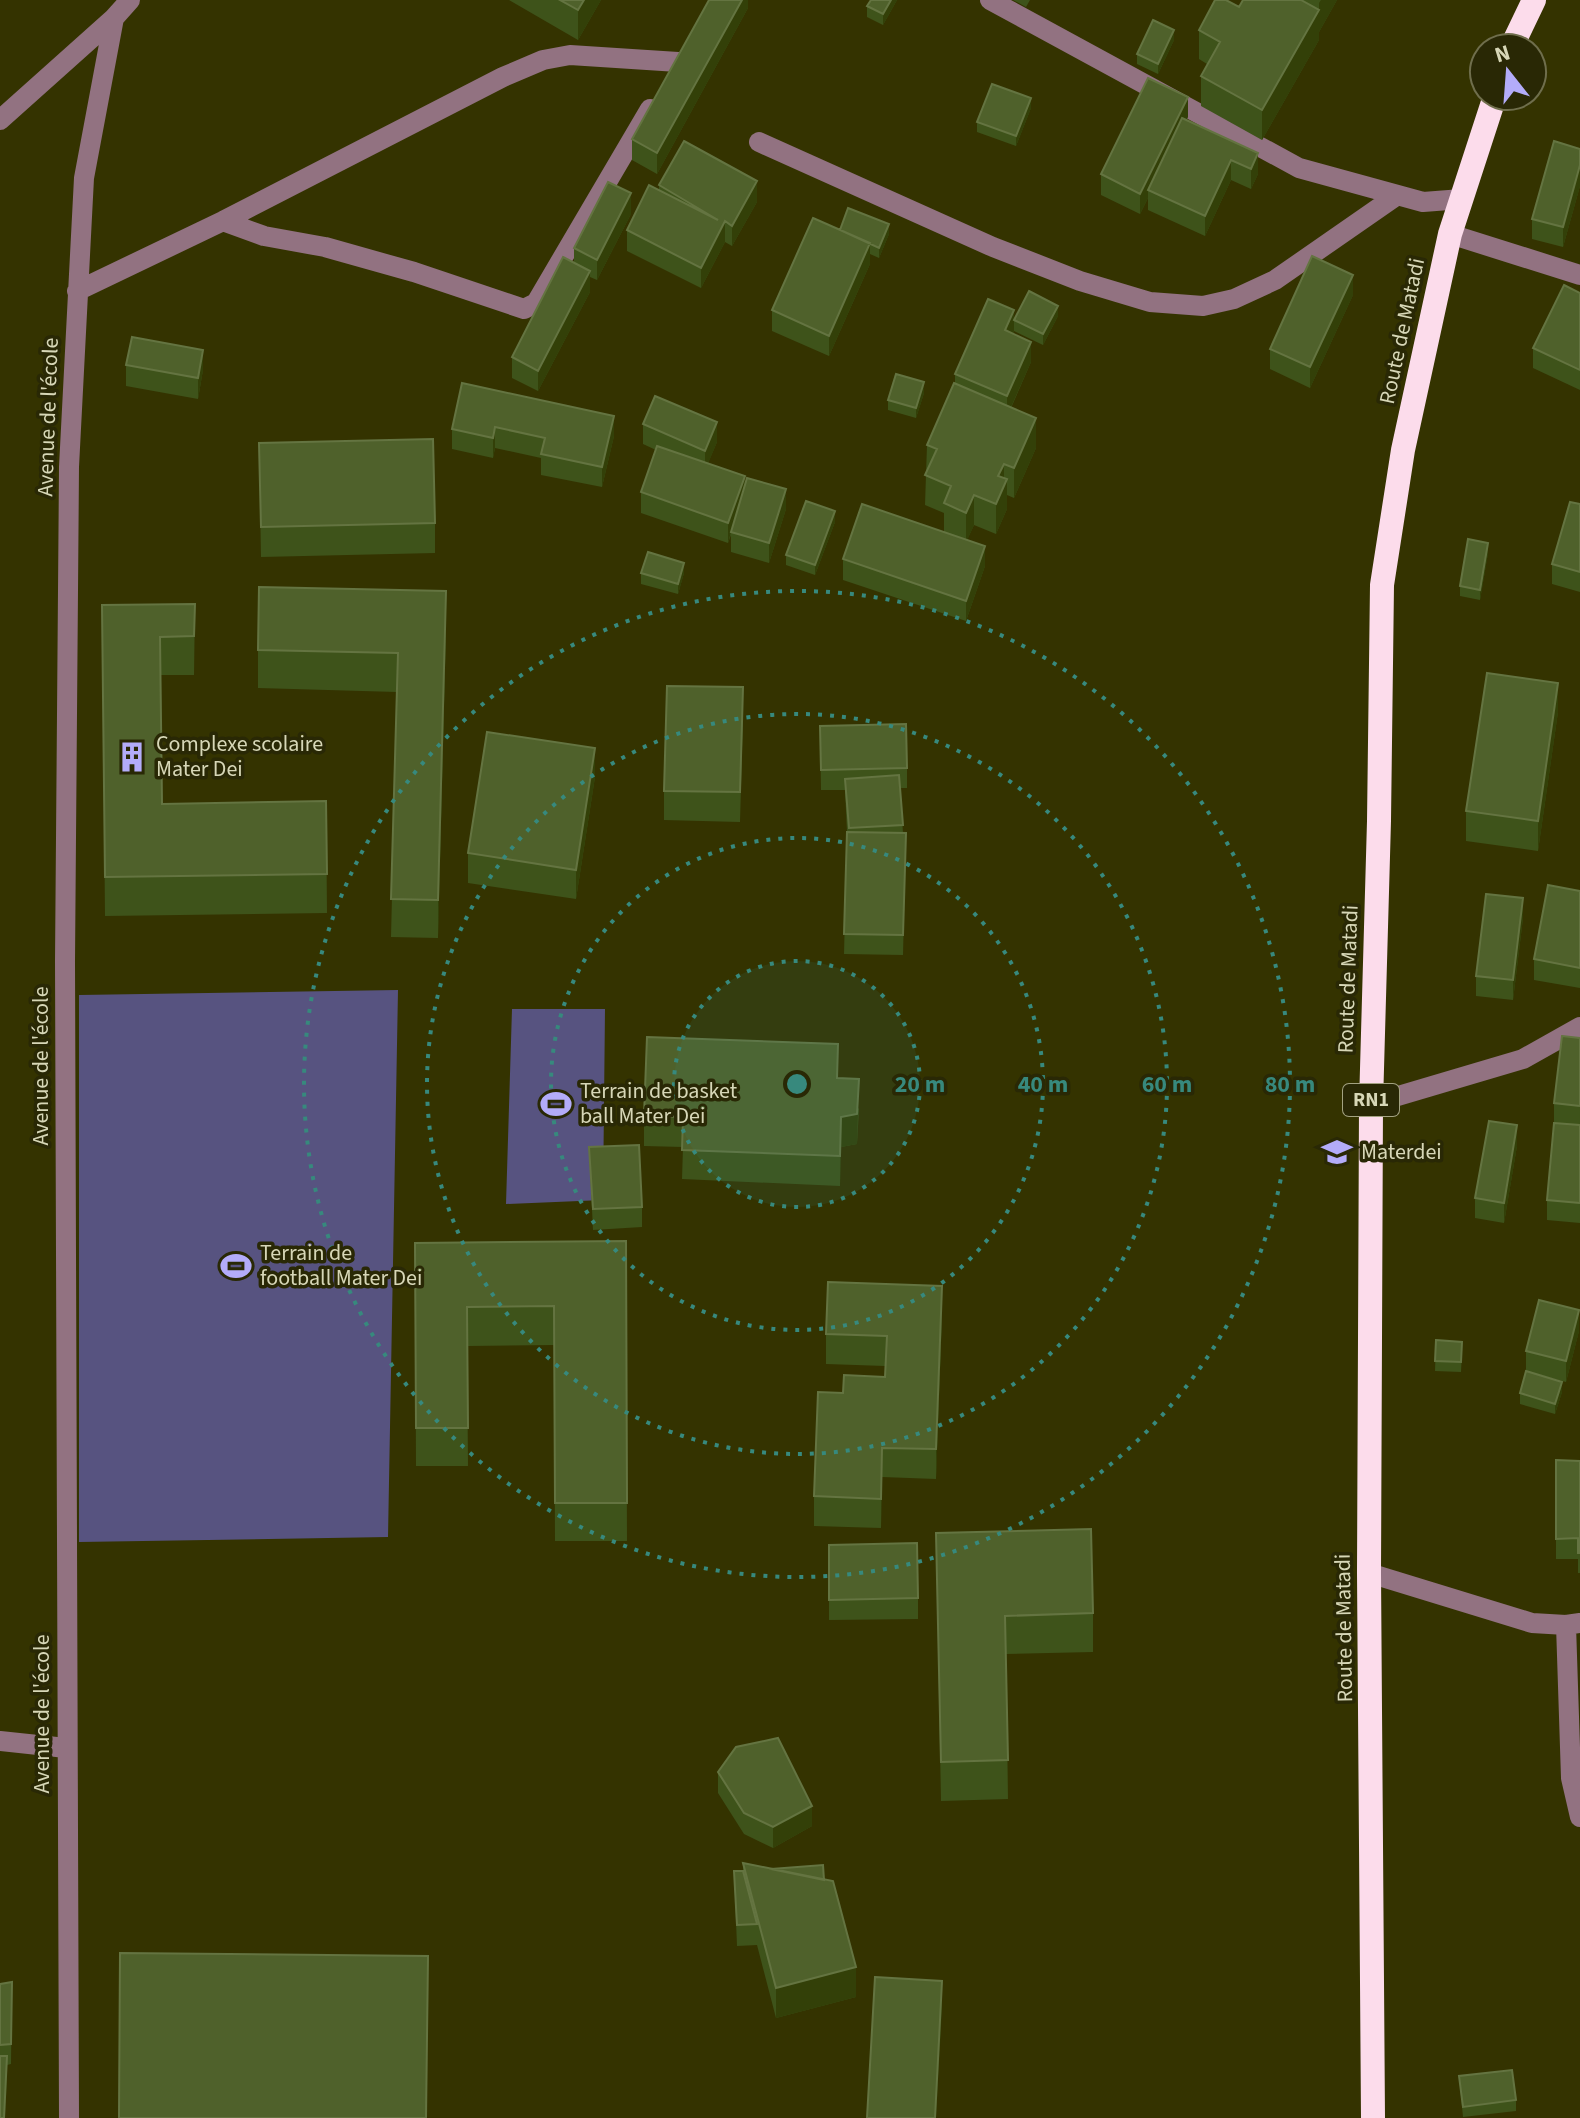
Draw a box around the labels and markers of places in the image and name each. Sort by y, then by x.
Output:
place label: Complexe scolaire Mater Dei [156,728,323,785]
building icon: Complexe scolaire Mater Dei [115,740,149,774]
centre of rings [783,1070,811,1098]
place label: Terrain de basket ball Mater Dei [580,1075,738,1132]
sports icon: Terrain de basket ball Mater Dei [539,1087,573,1121]
school or university icon: Materdei [1320,1135,1354,1169]
place label: Materdei [1361,1136,1442,1168]
place label: Terrain de football Mater Dei [260,1237,422,1294]
sports icon: Terrain de football Mater Dei [219,1249,253,1283]

